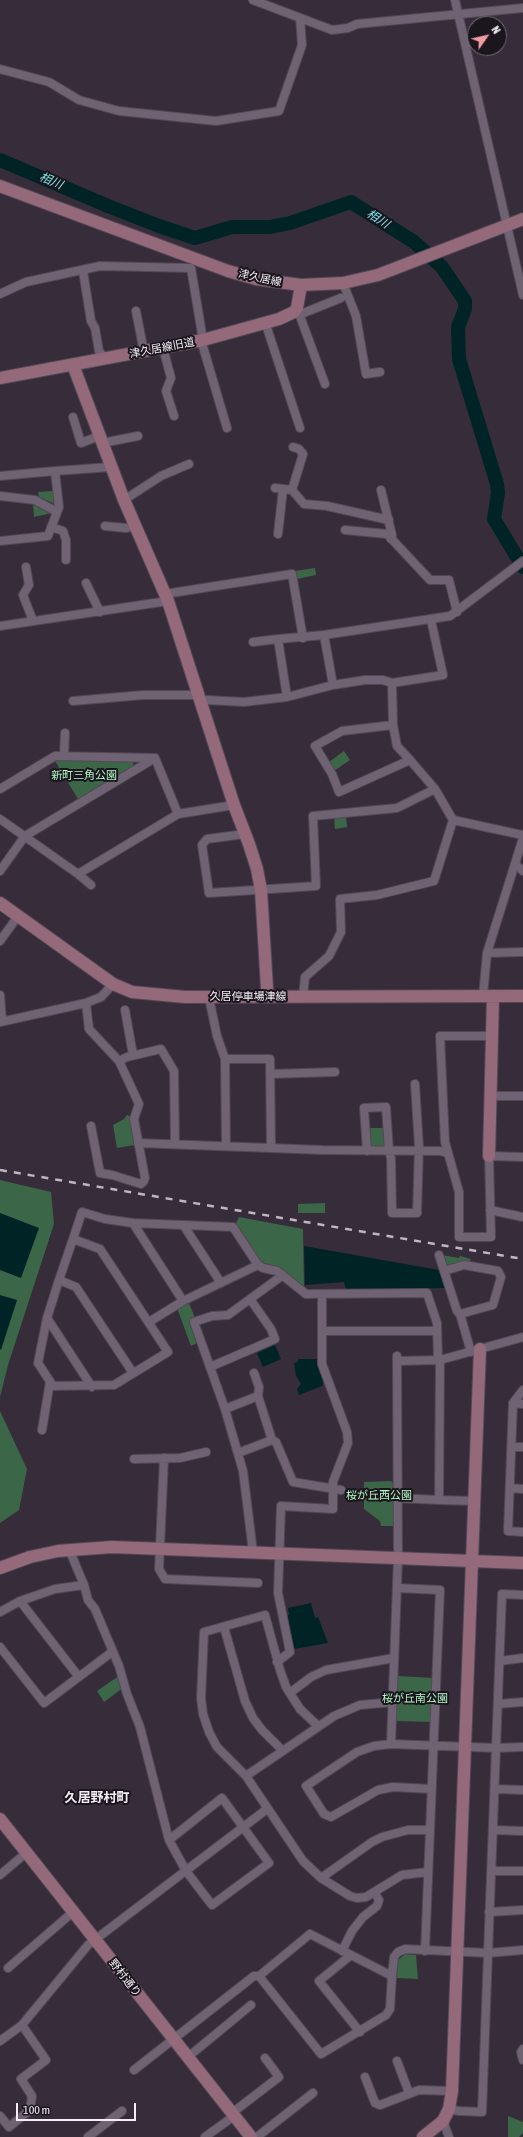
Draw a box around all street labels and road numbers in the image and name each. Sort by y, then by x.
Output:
street label: 津久居線 [237,267,283,289]
street label: 津久居線旧道 [128,335,196,361]
street label: 久居停車場津線 [210,990,286,1004]
street label: 野村通り [106,1957,144,1999]

